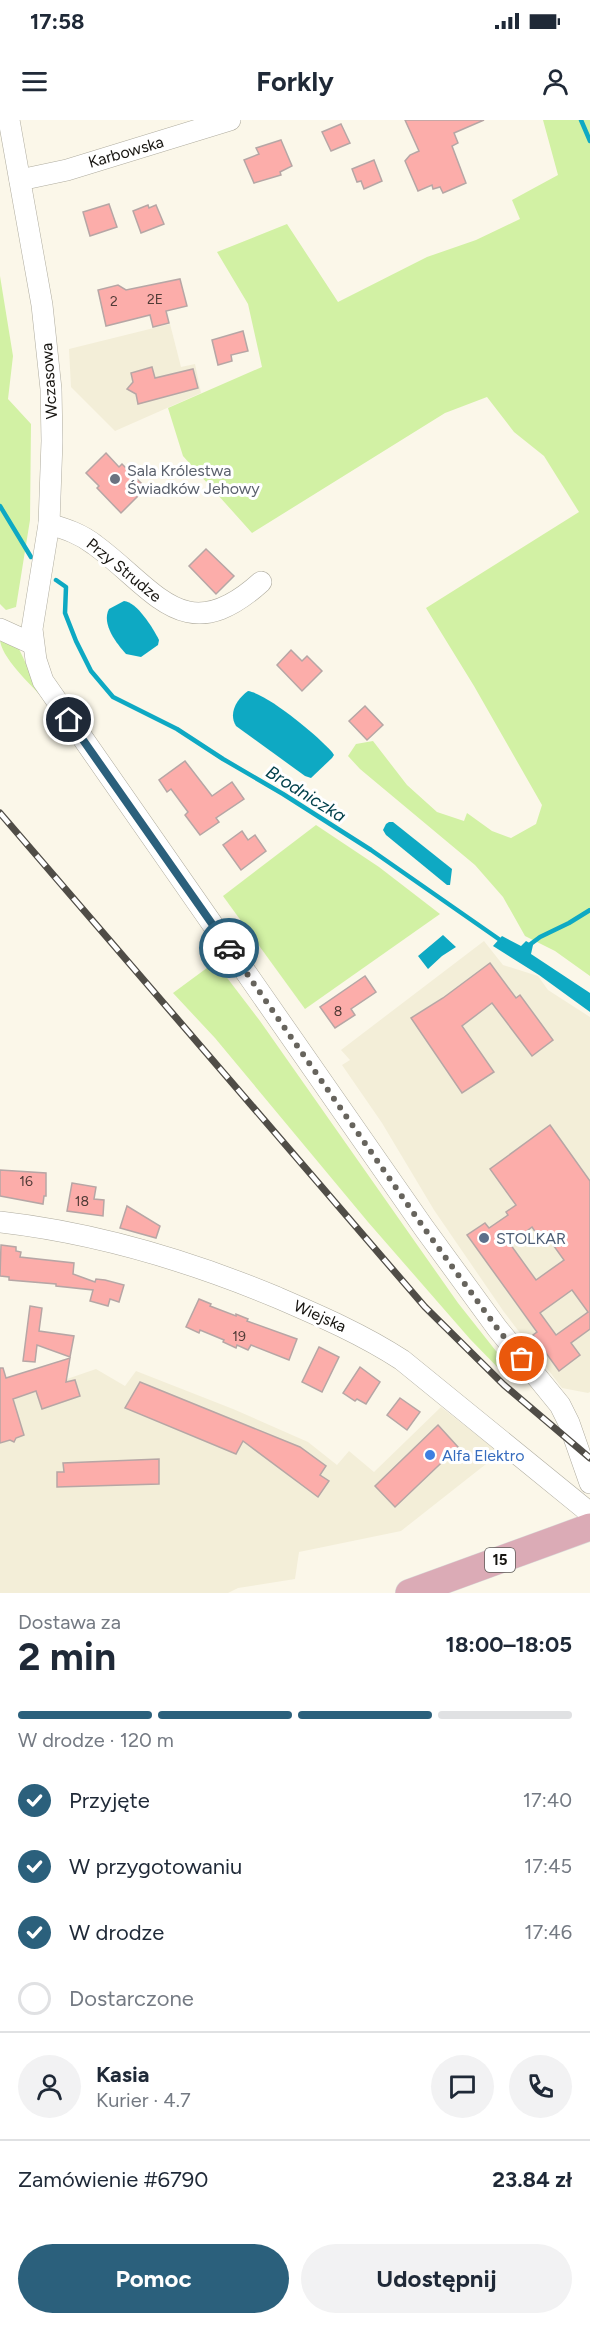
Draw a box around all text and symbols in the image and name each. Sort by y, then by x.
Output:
text: 17:58 [30,8,84,35]
icon: menu [18,65,51,98]
text: Forkly [256,65,334,98]
icon: person [539,65,572,98]
street label: Karbowska [86,132,166,172]
house number: 2E [147,291,163,308]
house number: 2 [110,293,118,310]
street label: Wczasowa [37,342,61,420]
place label: Sala Królestwa Świadków Jehowy [127,461,260,498]
marker: Sala Królestwa Świadków Jehowy [108,472,122,486]
street label: Przy Strudze [83,534,166,606]
pin [43,694,94,745]
icon: home [52,703,85,736]
water label: Brodniczka [262,761,350,827]
courier [199,918,259,978]
icon: car [213,932,246,965]
house number: 8 [334,1003,342,1020]
house number: 16 [19,1173,33,1190]
house number: 18 [75,1193,89,1210]
place label: STOLKAR [496,1229,566,1248]
marker: STOLKAR [477,1231,491,1245]
street label: Wiejska [291,1296,349,1336]
house number: 19 [232,1328,246,1345]
pin [496,1333,547,1384]
icon: bag [505,1342,538,1375]
place label: Alfa Elektro [442,1446,525,1465]
marker: Alfa Elektro [423,1448,437,1462]
road number: 15 [485,1548,515,1572]
text: Dostawa za [18,1610,121,1634]
text: 18:00–18:05 [446,1631,572,1658]
text: 2 min [18,1633,116,1680]
text: W drodze · 120 m [18,1728,174,1752]
icon: check [18,1784,51,1817]
text: Przyjęte [69,1787,150,1814]
text: 17:40 [523,1788,572,1812]
icon: check [18,1850,51,1883]
text: W przygotowaniu [69,1853,242,1880]
text: 17:45 [524,1854,572,1878]
icon: check [18,1916,51,1949]
text: W drodze [69,1919,164,1946]
text: 17:46 [524,1920,572,1944]
text: Dostarczone [69,1985,194,2012]
button: person [18,2055,81,2118]
button: chat [431,2055,494,2118]
button: phone [509,2055,572,2118]
text: Kasia [96,2061,149,2088]
text: Kurier · 4.7 [96,2088,191,2112]
text: Zamówienie #6790 [18,2166,208,2193]
text: 23.84 zł [492,2166,572,2193]
button: Pomoc [18,2244,289,2313]
button: Udostępnij [301,2244,572,2313]

